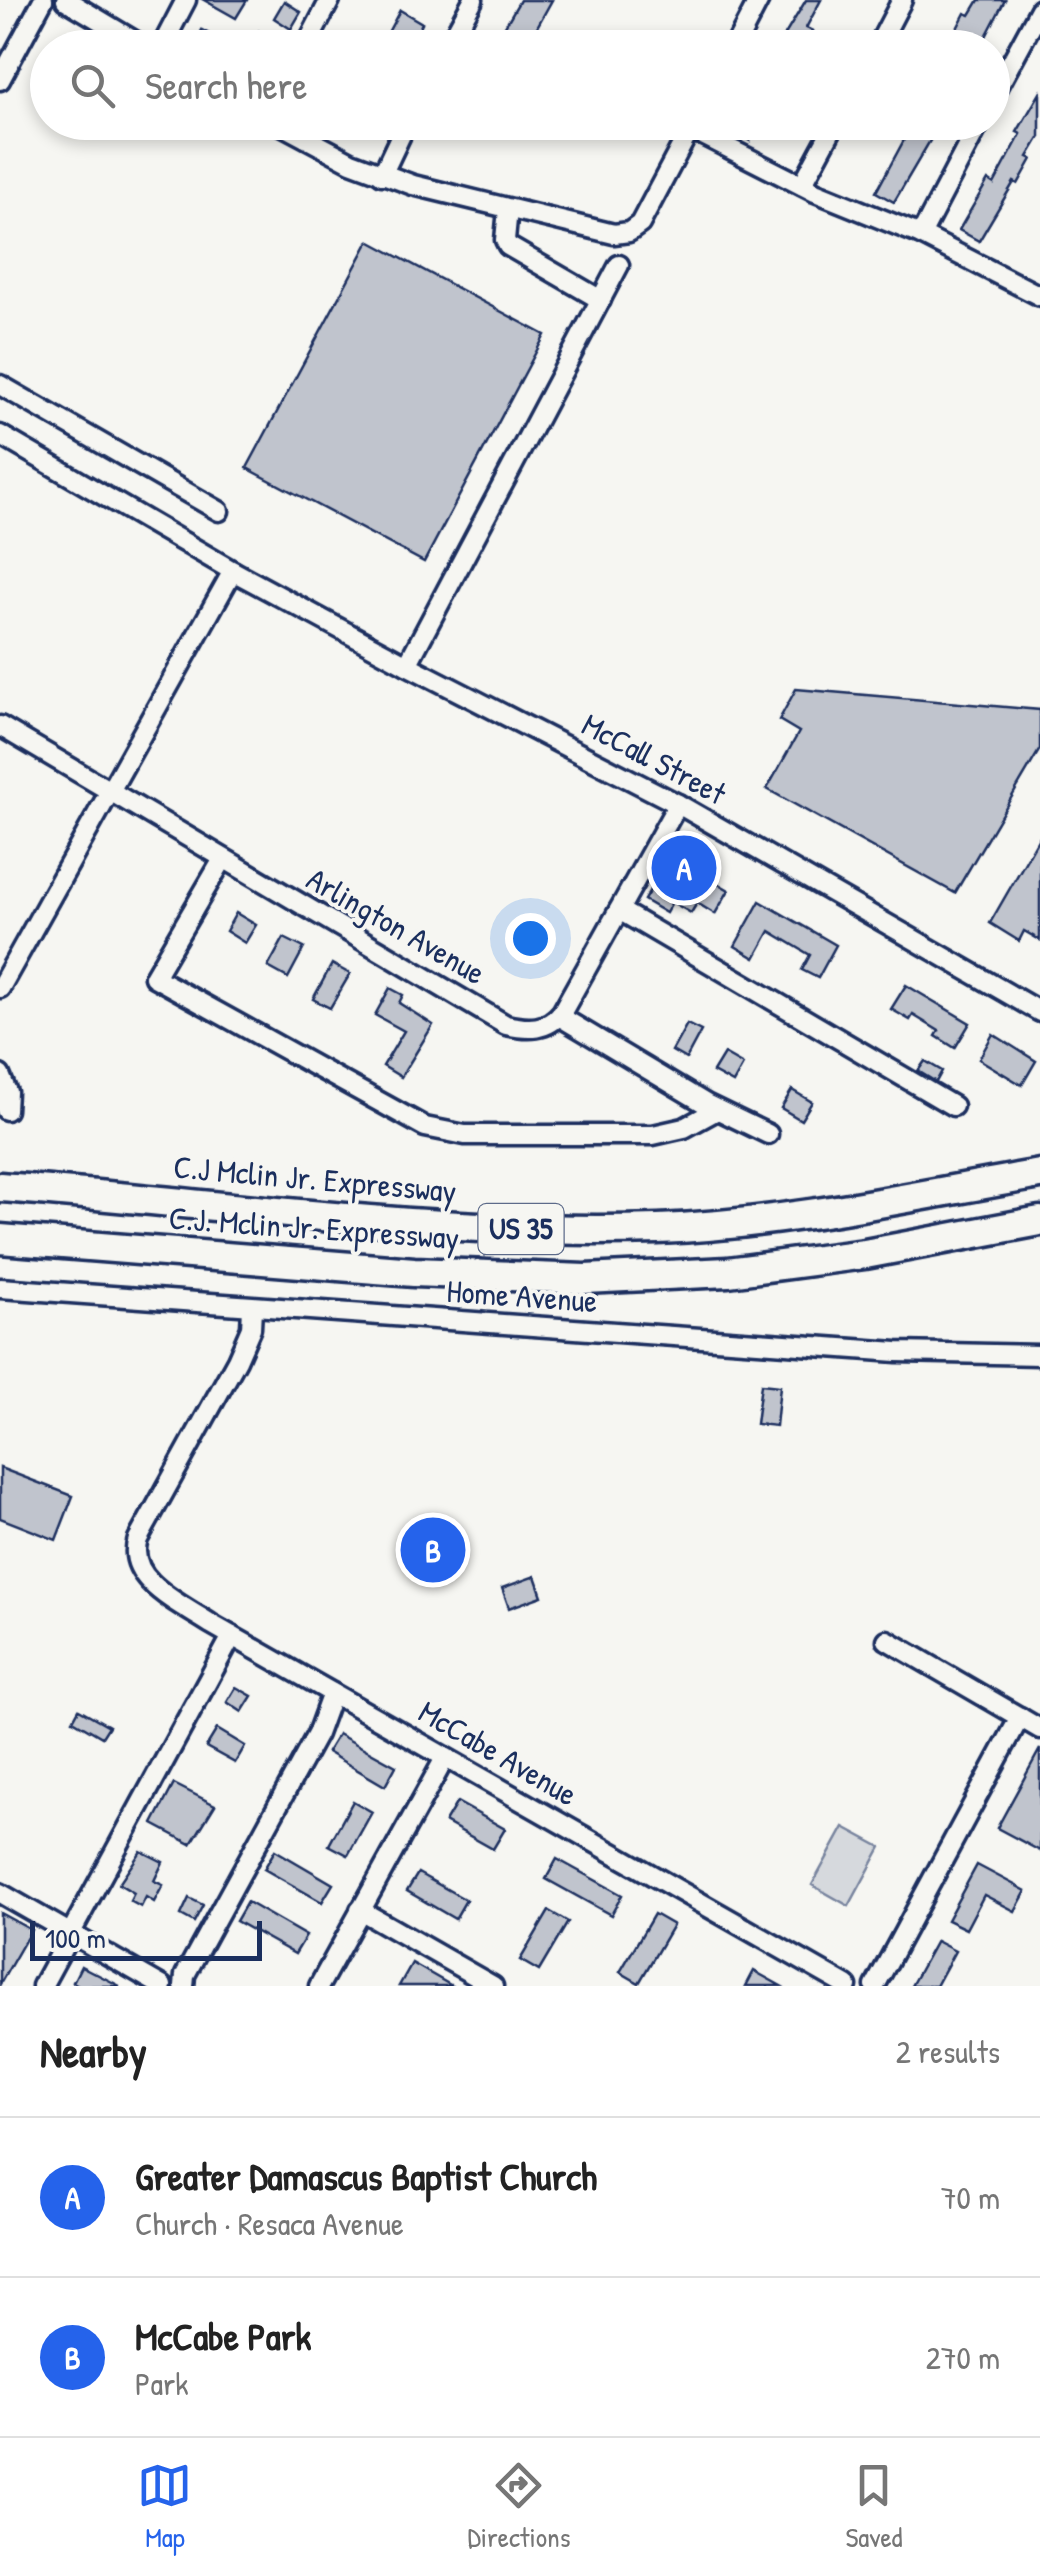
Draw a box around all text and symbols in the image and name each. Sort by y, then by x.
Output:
search box [30,30,1010,140]
icon: search [65,58,120,113]
text: Search here [145,59,307,111]
street label: McCall Street [575,703,735,815]
pin: A [652,830,716,906]
street label: Arlington Avenue [299,857,493,994]
your location [505,913,556,964]
street label: C.J Mclin Jr. Expressway [172,1145,458,1212]
street label: C.J. Mclin Jr. Expressway [168,1196,460,1259]
road number: US 35 [478,1204,564,1254]
street label: Home Avenue [445,1269,599,1322]
pin: B [400,1512,466,1588]
street label: McCabe Avenue [411,1690,585,1815]
scale bar [30,1916,262,1961]
text: 100 m [45,1919,106,1957]
text: Nearby [40,2023,147,2080]
text: 2 results [896,2030,1000,2073]
text: Greater Damascus Baptist Church [135,2150,597,2202]
text: A [65,2176,80,2219]
text: 70 m [941,2176,1000,2219]
text: Church · Resaca Avenue [135,2202,404,2245]
text: McCabe Park [135,2310,311,2362]
text: B [64,2336,81,2379]
text: 270 m [926,2336,1000,2379]
text: Park [135,2362,189,2405]
tab: Map [137,2458,192,2556]
tab: Directions [467,2458,570,2556]
tab: Saved [845,2458,903,2556]

